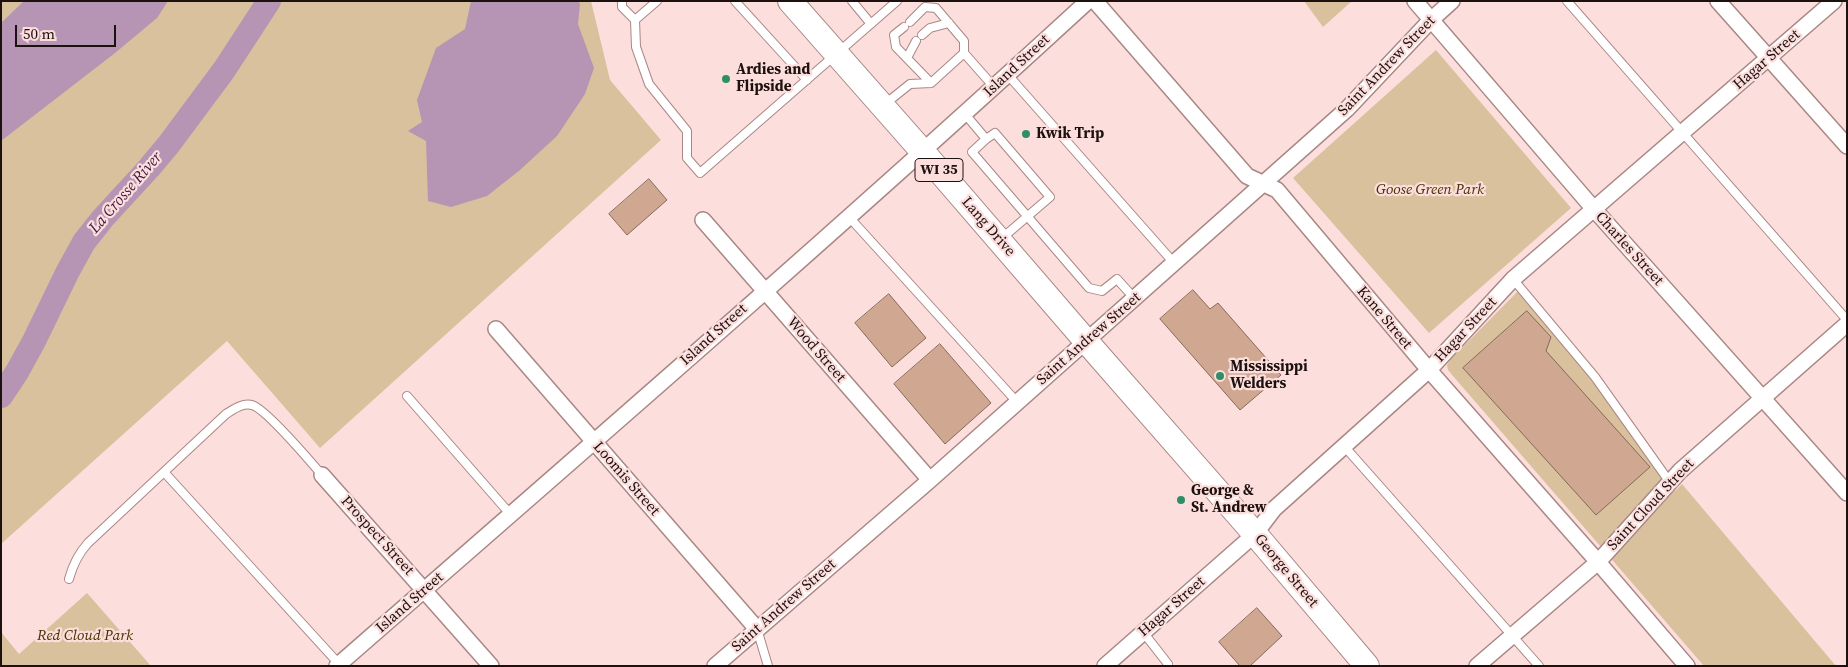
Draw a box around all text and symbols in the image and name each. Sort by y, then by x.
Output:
street label: Saint Andrew Street [1335,12,1439,120]
scale bar [18,15,119,47]
text: 50 m [23,23,55,44]
street label: Hagar Street [1730,26,1804,94]
street label: Island Street [980,31,1054,101]
place label: Ardies and Flipside [736,61,810,96]
marker: Ardies and Flipside [720,73,732,85]
place label: Kwik Trip [1036,125,1104,143]
marker: Kwik Trip [1020,128,1032,140]
water label: La Crosse River [85,148,167,238]
road number: WI 35 [915,158,963,182]
park label: Goose Green Park [1376,181,1484,199]
street label: Lang Drive [957,194,1019,260]
street label: Charles Street [1591,208,1667,290]
street label: Kane Street [1353,283,1415,353]
street label: Saint Andrew Street [1033,289,1145,389]
street label: Hagar Street [1431,294,1501,366]
street label: Island Street [677,300,751,370]
street label: Wood Street [783,314,849,386]
place label: Mississippi Welders [1230,358,1308,393]
marker: Mississippi Welders [1214,370,1226,382]
street label: Loomis Street [589,438,663,520]
street label: Saint Cloud Street [1604,456,1698,554]
place label: George & St. Andrew [1191,482,1267,517]
street label: Prospect Street [337,493,417,579]
marker: George & St. Andrew [1175,494,1187,506]
street label: George Street [1250,531,1322,611]
street label: Saint Andrew Street [728,556,840,656]
street label: Island Street [373,569,447,637]
street label: Hagar Street [1135,573,1209,641]
park label: Red Cloud Park [37,627,133,645]

